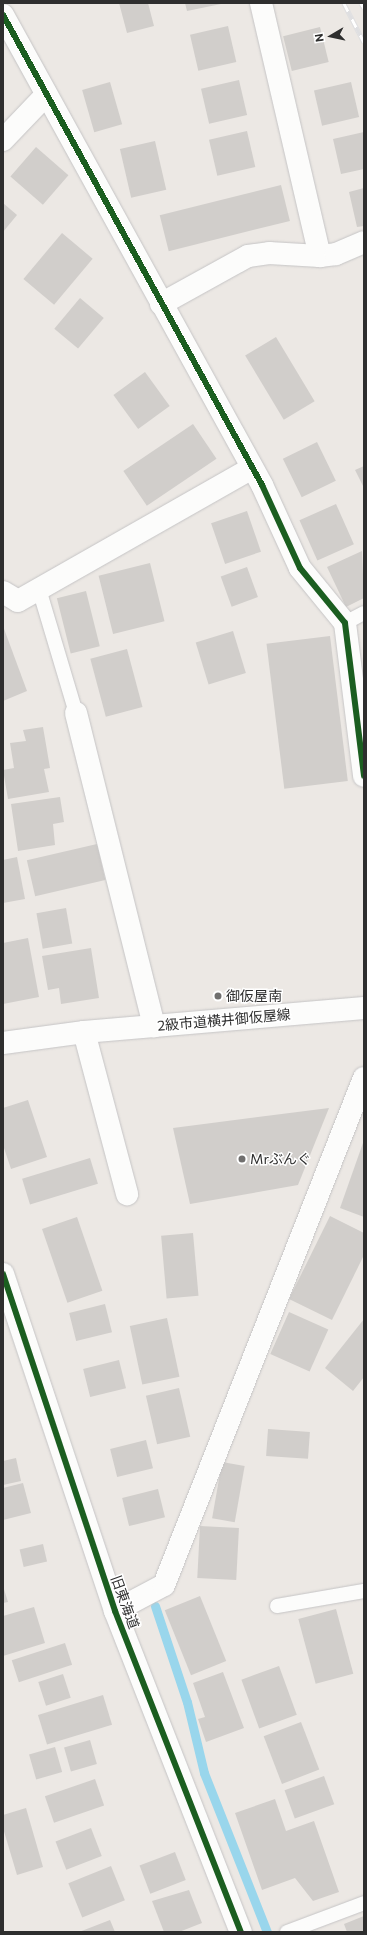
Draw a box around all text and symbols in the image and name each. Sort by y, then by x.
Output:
north arrow [311,16,351,56]
text: N [312,33,326,43]
place label: 御仮屋南 [226,988,282,1004]
marker: 御仮屋南 [213,991,223,1001]
street label: 2級市道横井御仮屋線 [157,1006,291,1034]
place label: Mrぶんぐ [250,1151,311,1167]
marker: Mrぶんぐ [237,1154,247,1164]
street label: 旧東海道 [108,1573,142,1631]

